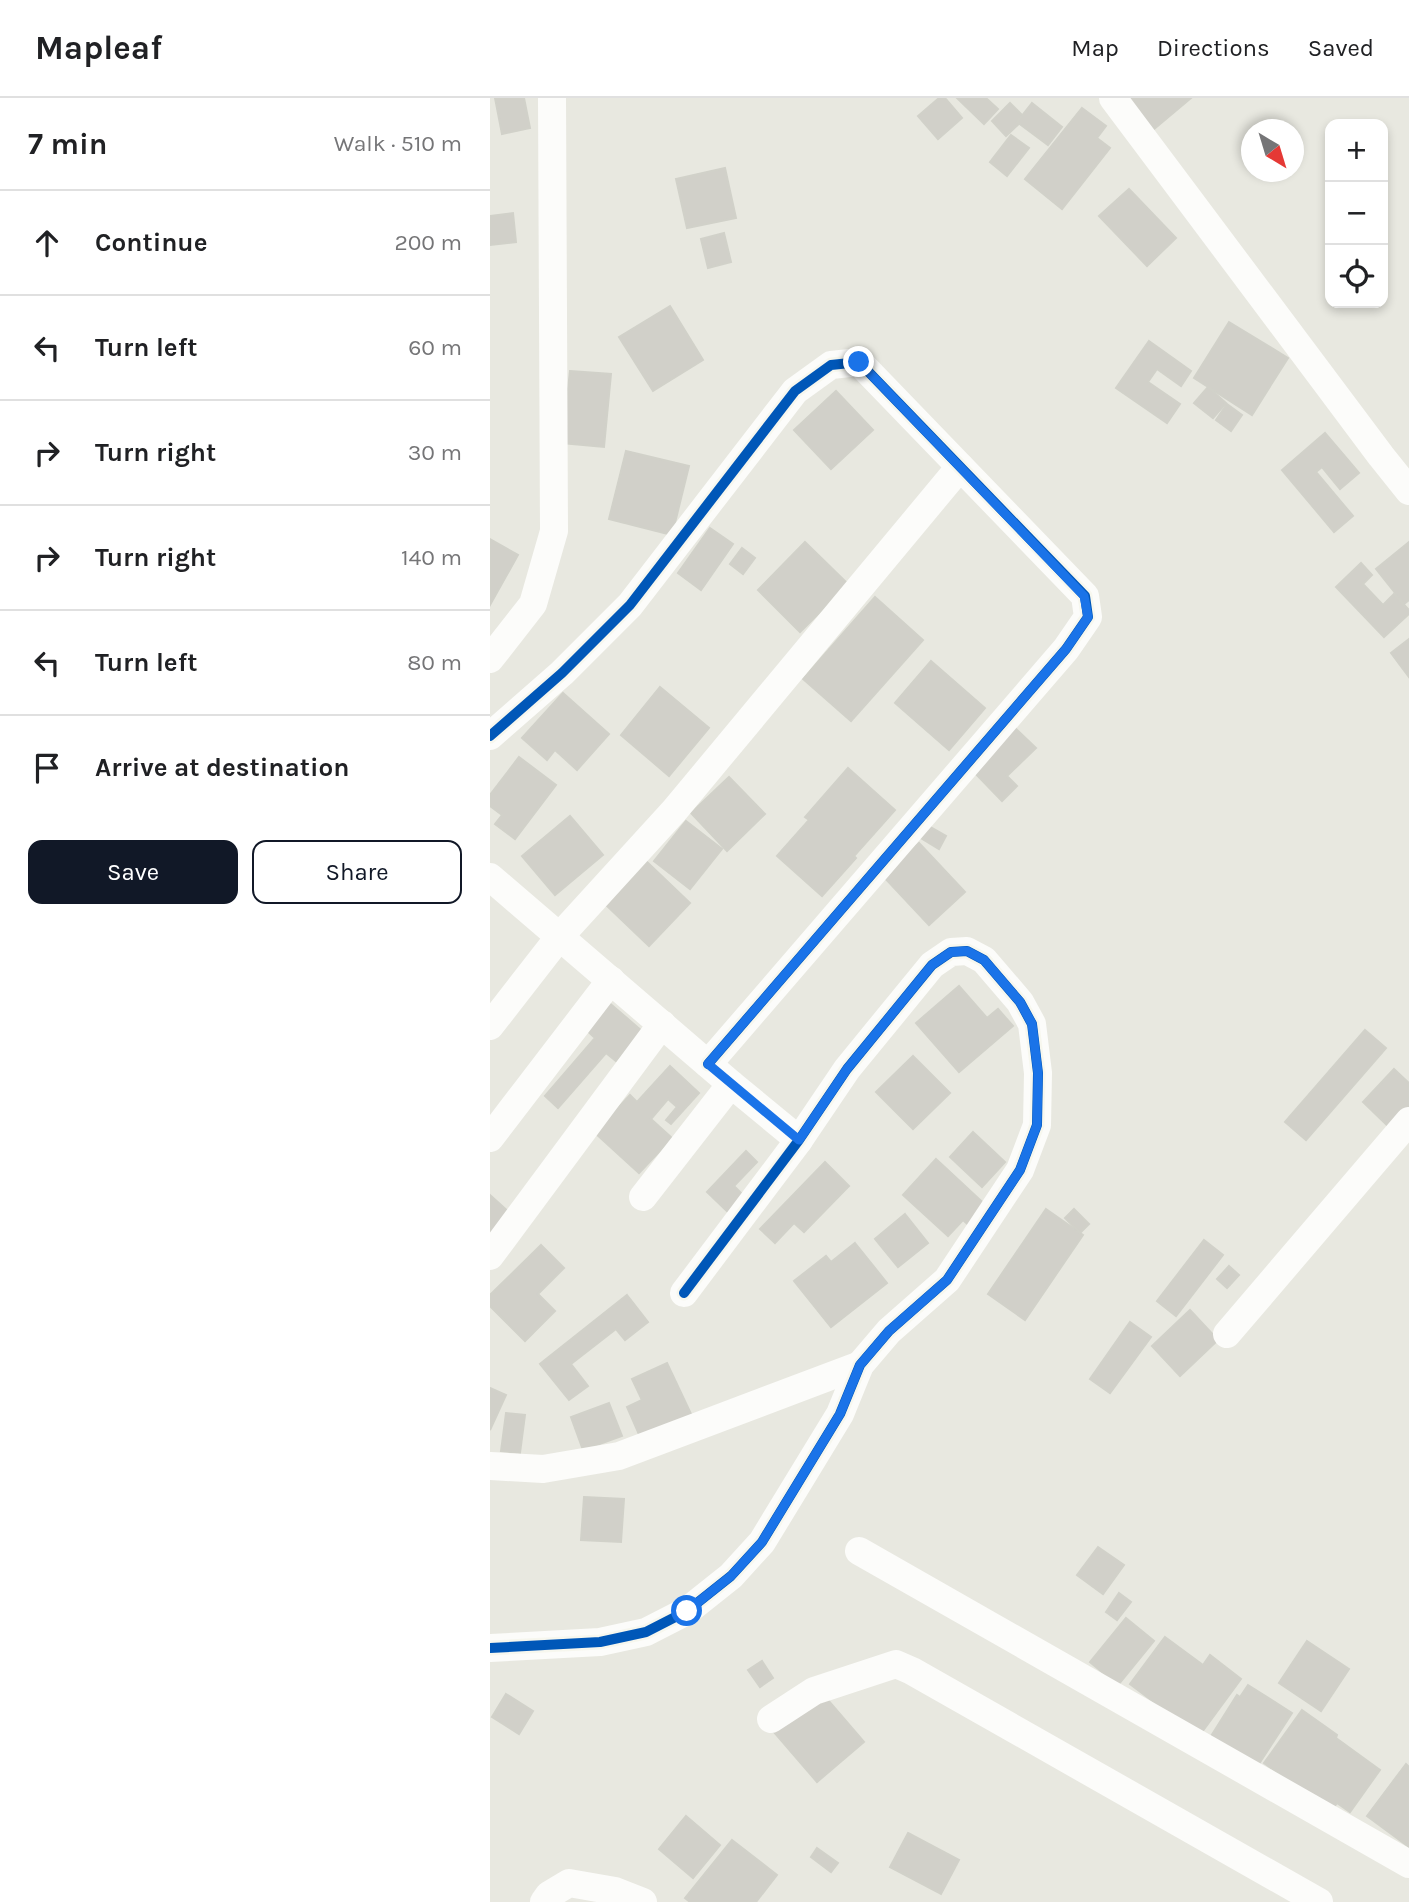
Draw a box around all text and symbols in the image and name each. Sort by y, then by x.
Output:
text: Mapleaf [35,29,162,67]
text: Map [1071,34,1119,62]
text: Directions [1157,34,1270,62]
text: Saved [1308,34,1374,62]
north arrow [1241,119,1304,182]
map controls [1325,119,1388,308]
button: + [1325,119,1388,182]
text: 7 min [28,126,108,162]
text: Walk · 510 m [334,130,462,157]
button: − [1325,182,1388,245]
icon: ahead [28,224,66,262]
text: Continue [95,227,207,258]
text: 200 m [394,229,462,256]
button: locate [1325,245,1388,308]
icon: left [28,329,66,367]
text: Turn left [95,332,197,363]
text: 60 m [408,334,462,361]
route end [843,346,874,377]
icon: right [28,434,66,472]
text: Turn right [95,437,216,468]
text: 30 m [408,439,462,466]
icon: right [28,539,66,577]
text: Turn right [95,542,216,573]
text: 140 m [401,544,462,571]
icon: left [28,644,66,682]
text: Turn left [95,647,197,678]
text: 80 m [407,649,462,676]
icon: arrive [28,749,66,787]
text: Arrive at destination [95,752,349,783]
button: Save [28,840,238,904]
button: Share [252,840,462,904]
route start [671,1595,702,1626]

